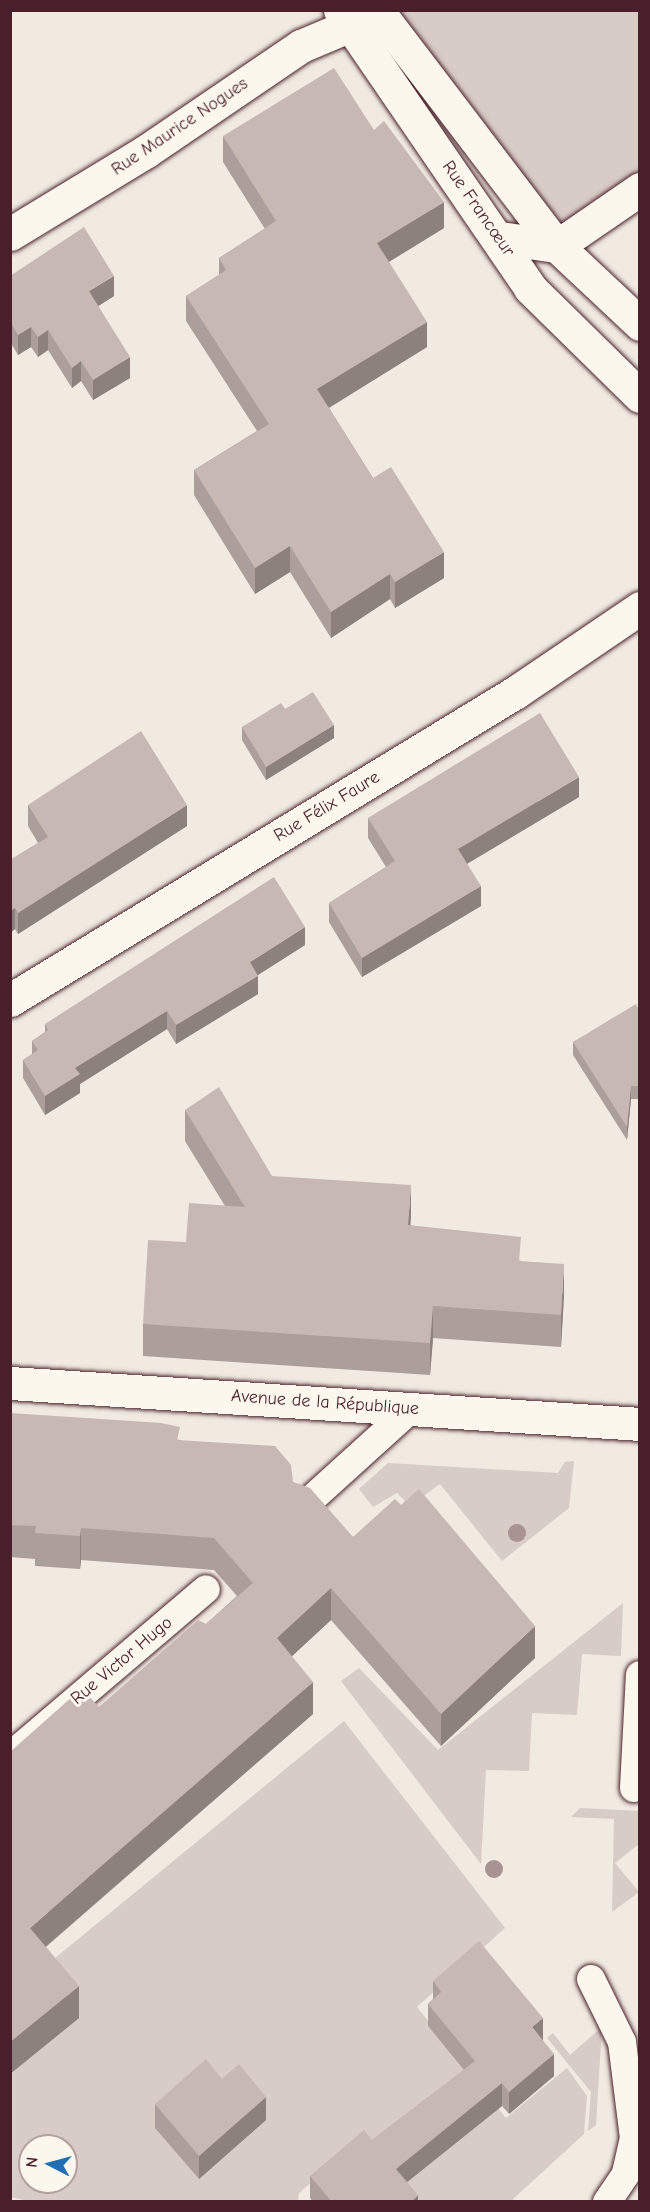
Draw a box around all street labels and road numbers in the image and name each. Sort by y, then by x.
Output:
street label: Rue Maurice Nogues [108,73,252,181]
street label: Rue Francœur [437,157,519,261]
street label: Rue Félix Faure [270,767,384,847]
street label: Avenue de la République [230,1386,420,1420]
street label: Rue Victor Hugo [67,1612,177,1710]

